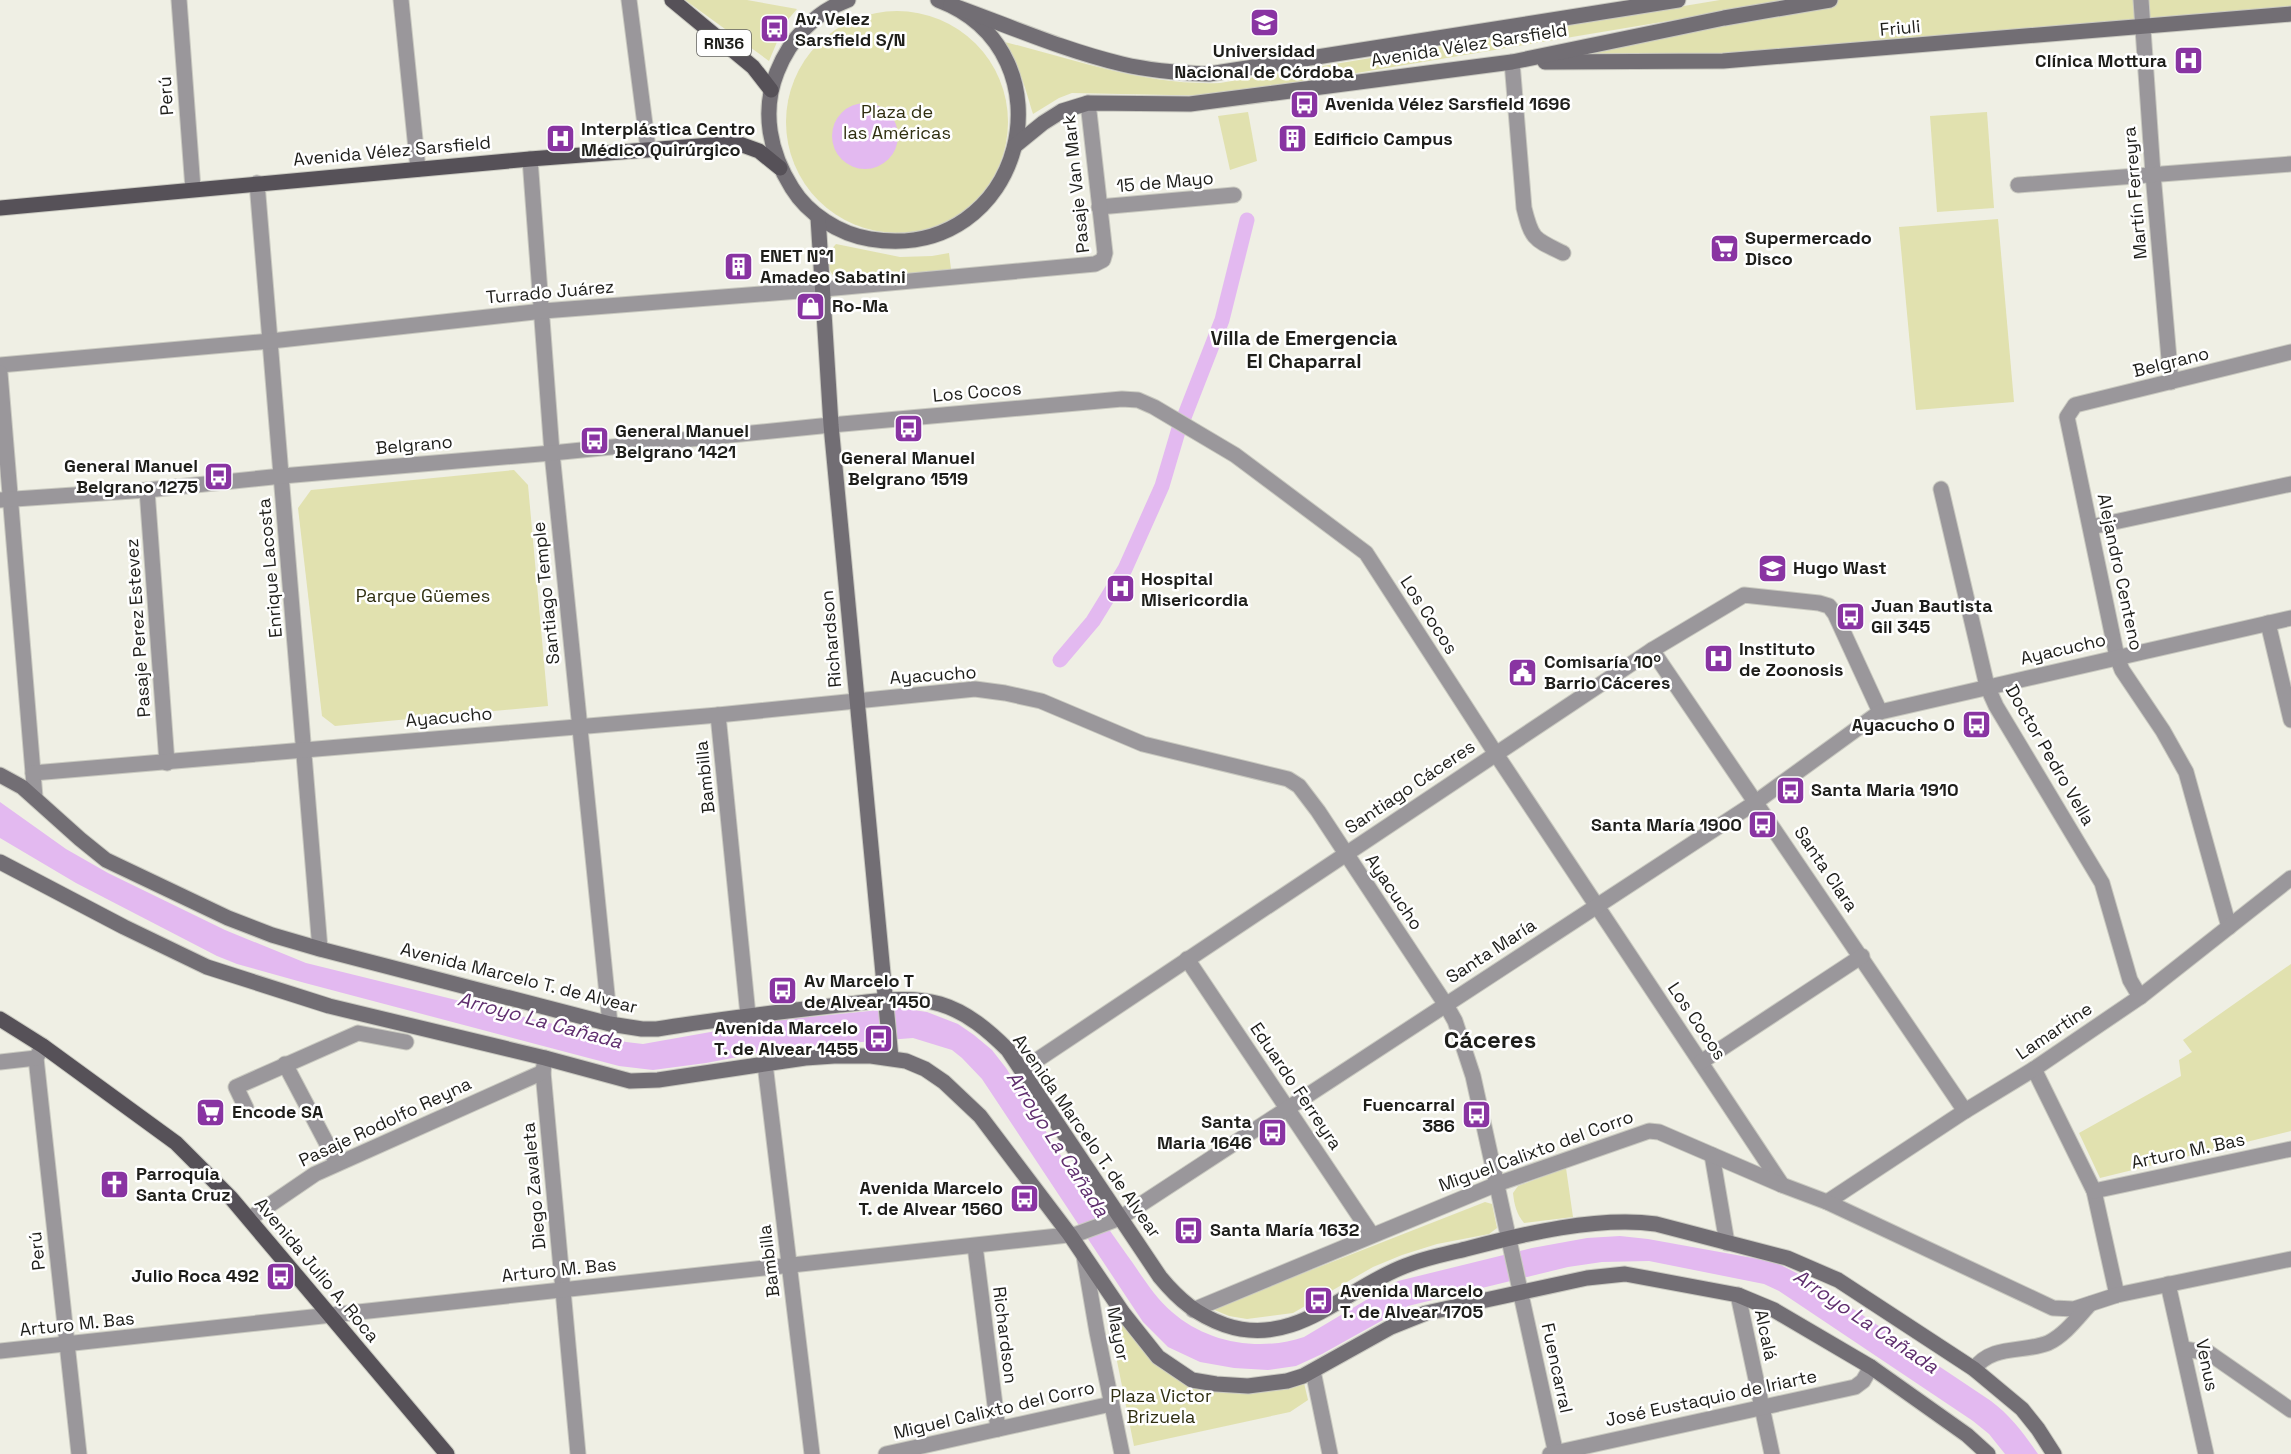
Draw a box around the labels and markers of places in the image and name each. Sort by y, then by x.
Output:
school or university icon: Universidad Nacional de Córdoba [1248,6,1280,38]
place label: Av. Velez Sarsfield S/N [795,7,906,51]
bus stop icon: Av. Velez Sarsfield S/N [758,13,790,45]
place label: Universidad Nacional de Córdoba [1174,39,1354,83]
hospital icon: Clínica Mottura [2172,45,2204,77]
place label: Clínica Mottura [2035,49,2168,72]
bus stop icon: Avenida Vélez Sarsfield 1696 [1288,88,1320,120]
place label: Avenida Vélez Sarsfield 1696 [1325,92,1571,115]
place label: Interplástica Centro Médico Quirúrgico [581,117,755,161]
hospital icon: Interplástica Centro Médico Quirúrgico [544,123,576,155]
building icon: Edificio Campus [1277,123,1309,155]
place label: Edificio Campus [1314,127,1453,150]
place label: Supermercado Disco [1745,226,1872,270]
supermarket icon: Supermercado Disco [1708,232,1740,264]
place label: ENET N°1 Amadeo Sabatini [760,244,906,288]
building icon: ENET N°1 Amadeo Sabatini [723,250,755,282]
shop icon: Ro-Ma [795,290,827,322]
place label: Ro-Ma [832,294,889,317]
bus stop icon: General Manuel Belgrano 1519 [892,413,924,445]
place label: General Manuel Belgrano 1421 [615,419,749,463]
bus stop icon: General Manuel Belgrano 1421 [578,425,610,457]
place label: General Manuel Belgrano 1519 [841,446,975,490]
place label: General Manuel Belgrano 1275 [64,454,198,498]
bus stop icon: General Manuel Belgrano 1275 [203,460,235,492]
school or university icon: Hugo Wast [1756,552,1788,584]
place label: Hugo Wast [1793,556,1887,579]
place label: Hospital Misericordia [1141,567,1249,611]
hospital icon: Hospital Misericordia [1104,573,1136,605]
place label: Juan Bautista Gil 345 [1871,594,1993,638]
bus stop icon: Juan Bautista Gil 345 [1834,600,1866,632]
place label: Instituto de Zoonosis [1739,637,1843,681]
hospital icon: Instituto de Zoonosis [1702,643,1734,675]
place label: Comisaría 10º Barrio Cáceres [1544,650,1670,694]
public building icon: Comisaría 10º Barrio Cáceres [1507,656,1539,688]
bus stop icon: Ayacucho 0 [1960,709,1992,741]
place label: Ayacucho 0 [1852,713,1955,736]
bus stop icon: Santa Maria 1910 [1774,774,1806,806]
place label: Santa Maria 1910 [1811,778,1959,801]
bus stop icon: Santa María 1900 [1747,809,1779,841]
place label: Santa María 1900 [1591,813,1742,836]
place label: Av Marcelo T de Alvear 1450 [804,969,931,1013]
bus stop icon: Av Marcelo T de Alvear 1450 [767,975,799,1007]
place label: Avenida Marcelo T. de Alvear 1455 [714,1016,858,1060]
bus stop icon: Avenida Marcelo T. de Alvear 1455 [863,1022,895,1054]
place label: Fuencarral 386 [1363,1093,1455,1137]
supermarket icon: Encode SA [195,1096,227,1128]
bus stop icon: Fuencarral 386 [1460,1099,1492,1131]
place label: Encode SA [232,1100,324,1123]
place label: Santa Maria 1646 [1157,1110,1253,1154]
bus stop icon: Santa Maria 1646 [1257,1116,1289,1148]
place label: Parroquia Santa Cruz [136,1162,230,1206]
church icon: Parroquia Santa Cruz [99,1168,131,1200]
place label: Avenida Marcelo T. de Alvear 1560 [858,1176,1003,1220]
bus stop icon: Avenida Marcelo T. de Alvear 1560 [1008,1182,1040,1214]
bus stop icon: Santa María 1632 [1173,1214,1205,1246]
place label: Santa María 1632 [1210,1218,1360,1241]
bus stop icon: Julio Roca 492 [264,1260,296,1292]
place label: Julio Roca 492 [131,1264,259,1287]
place label: Avenida Marcelo T. de Alvear 1705 [1340,1279,1483,1323]
bus stop icon: Avenida Marcelo T. de Alvear 1705 [1303,1285,1335,1317]

